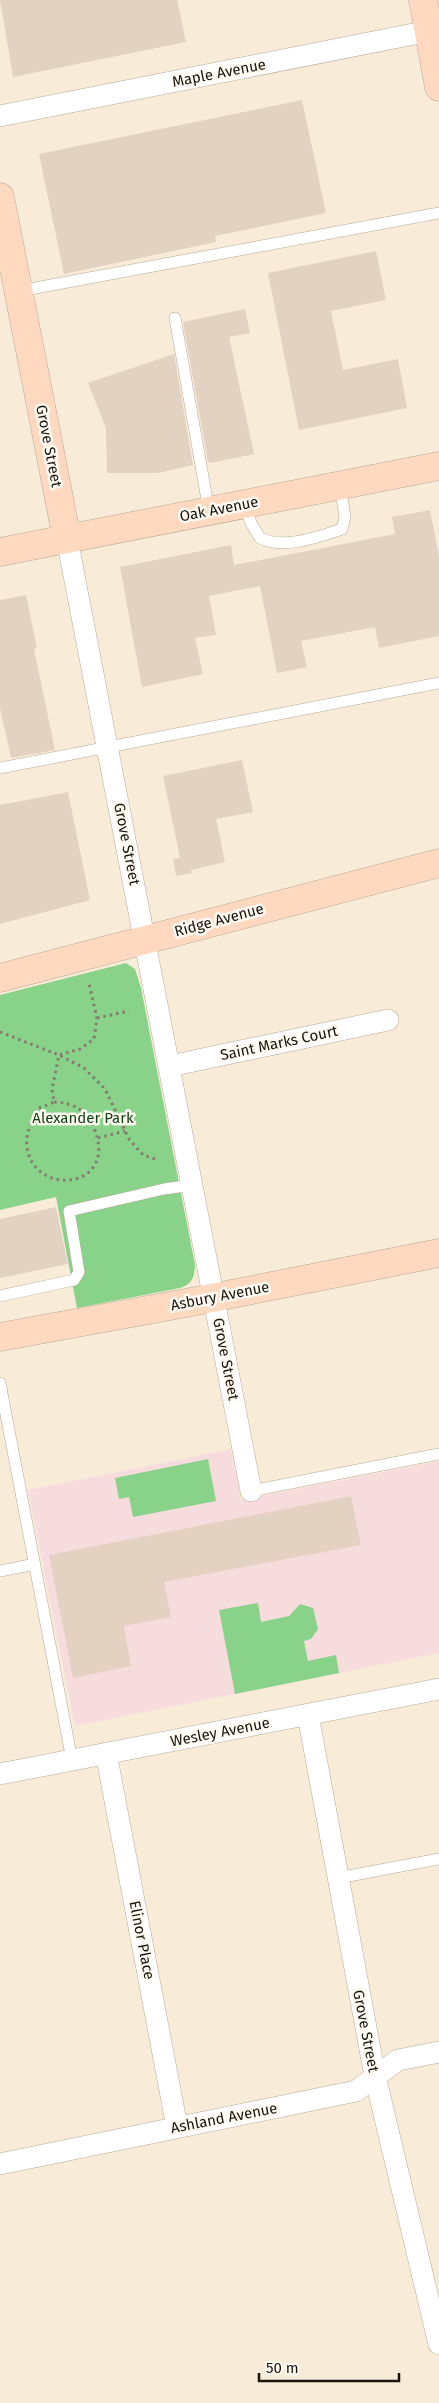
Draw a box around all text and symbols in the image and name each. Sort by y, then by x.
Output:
street label: Maple Avenue [171,55,267,91]
street label: Grove Street [32,403,66,489]
street label: Oak Avenue [178,493,260,525]
street label: Grove Street [110,801,144,887]
street label: Ridge Avenue [172,899,266,941]
street label: Saint Marks Court [219,1022,340,1064]
park label: Alexander Park [32,1109,134,1127]
street label: Asbury Avenue [169,1278,271,1314]
street label: Grove Street [209,1316,243,1402]
street label: Wesley Avenue [169,1714,271,1750]
street label: Elinor Place [126,1899,158,1981]
street label: Grove Street [349,1988,383,2074]
street label: Ashland Avenue [169,2099,279,2137]
scale bar [259,2350,399,2382]
text: 50 m [266,2359,299,2377]

